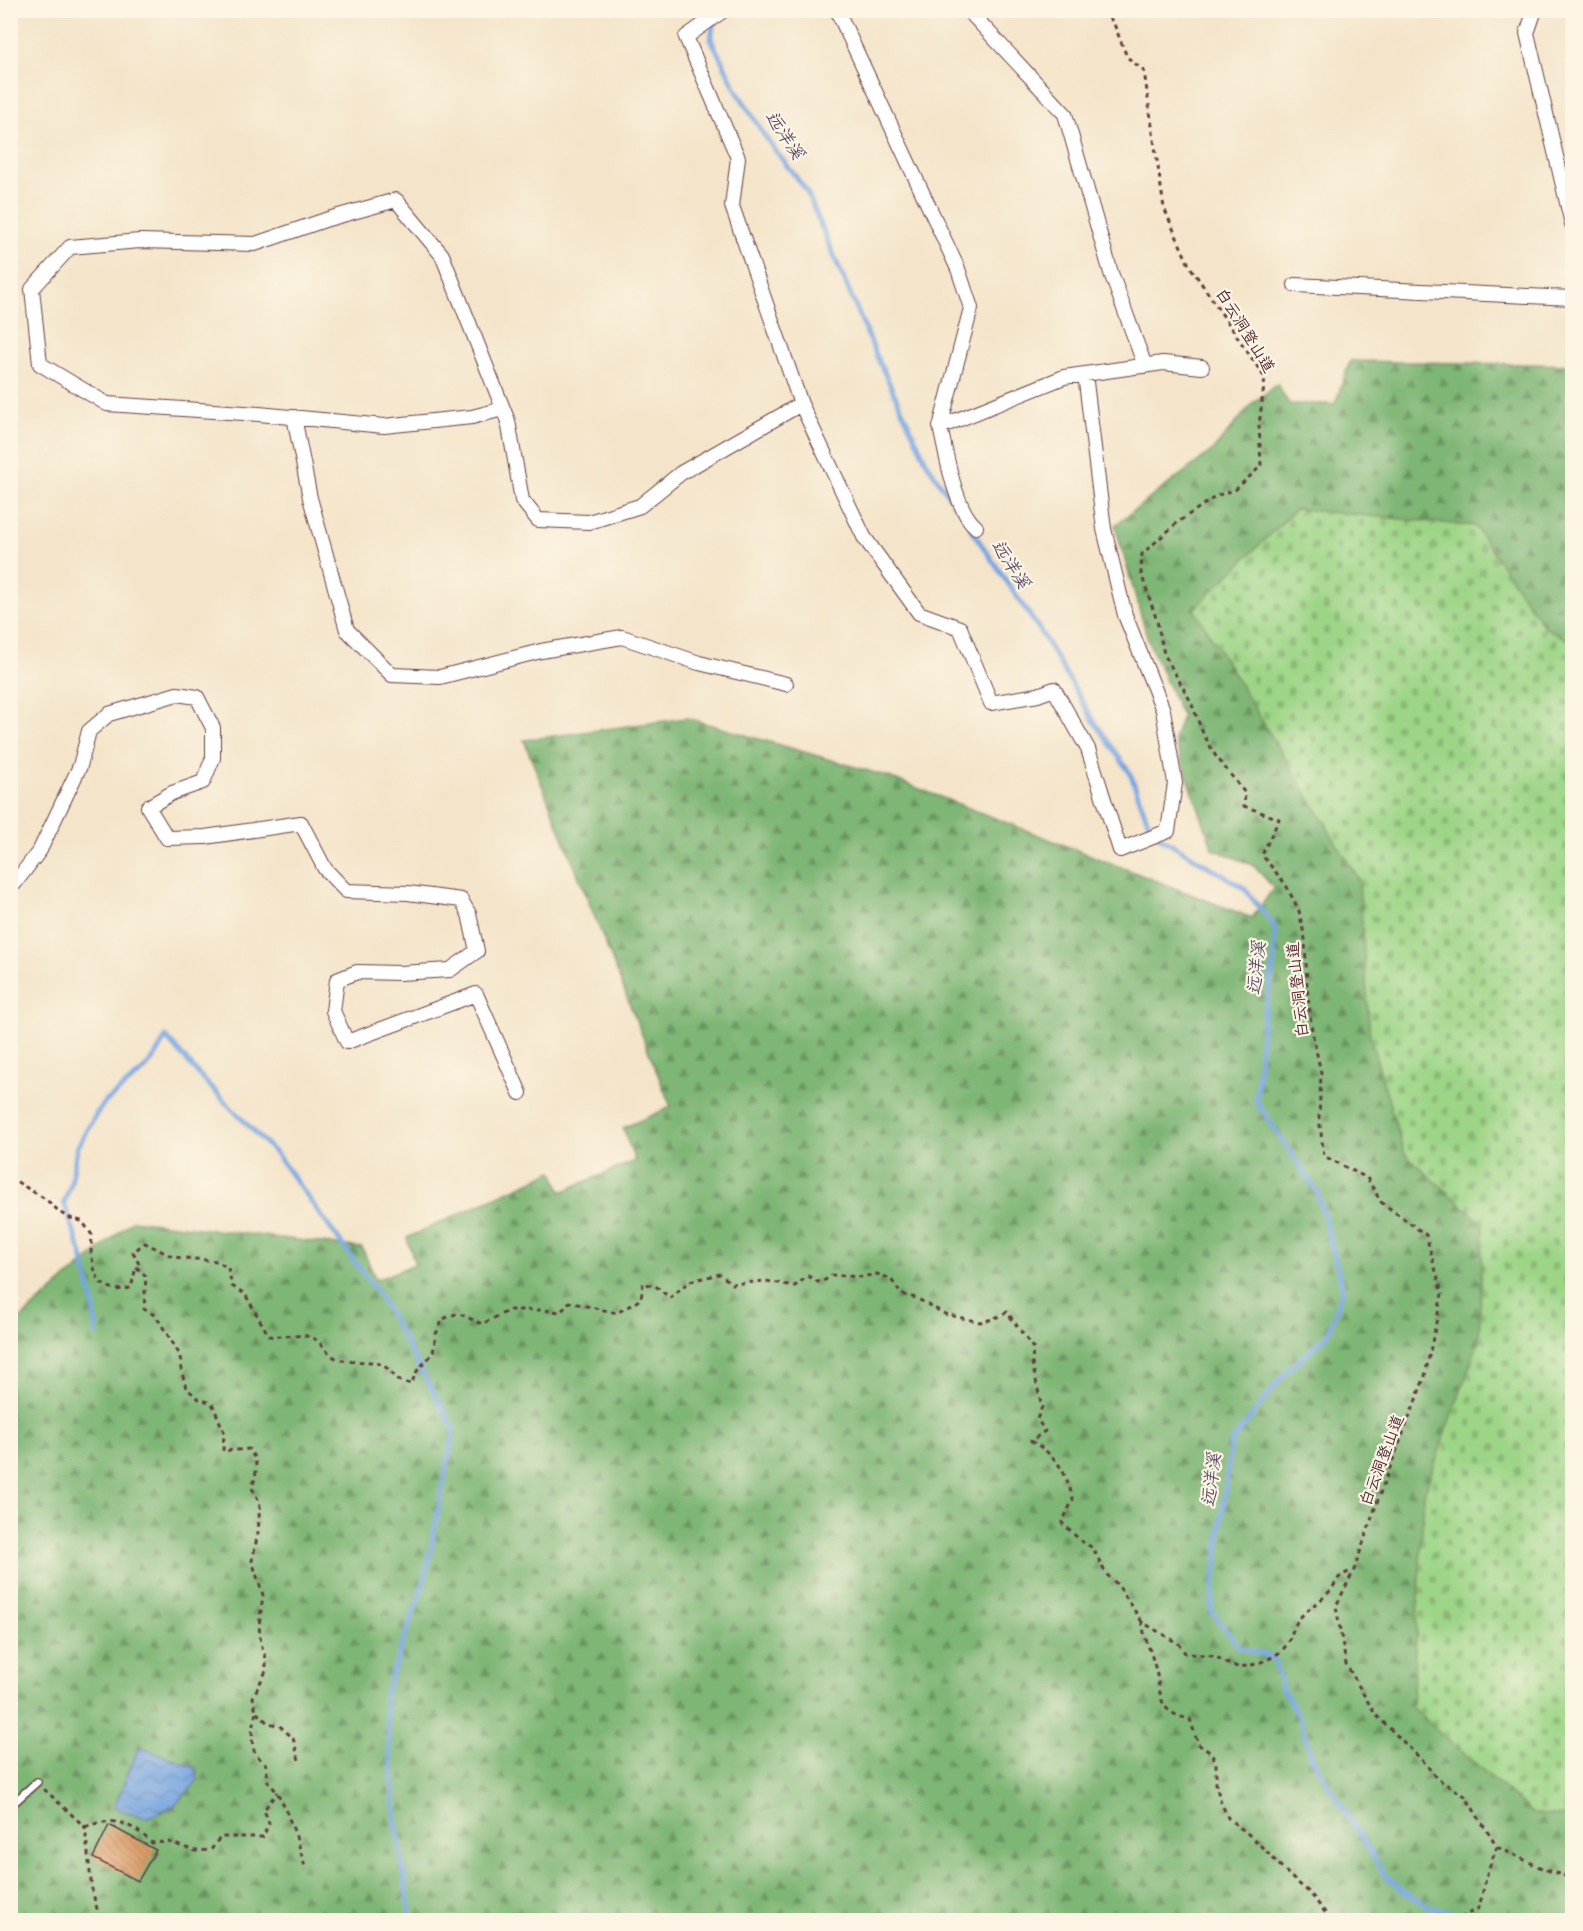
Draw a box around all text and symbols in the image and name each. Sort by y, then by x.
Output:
water label: 远洋溪 [761,106,811,164]
street label: 白云洞登山道 [1212,284,1280,376]
water label: 远洋溪 [987,535,1036,593]
water label: 远洋溪 [1241,939,1270,996]
street label: 白云洞登山道 [1282,941,1312,1039]
street label: 白云洞登山道 [1354,1412,1408,1508]
water label: 远洋溪 [1196,1451,1225,1508]

